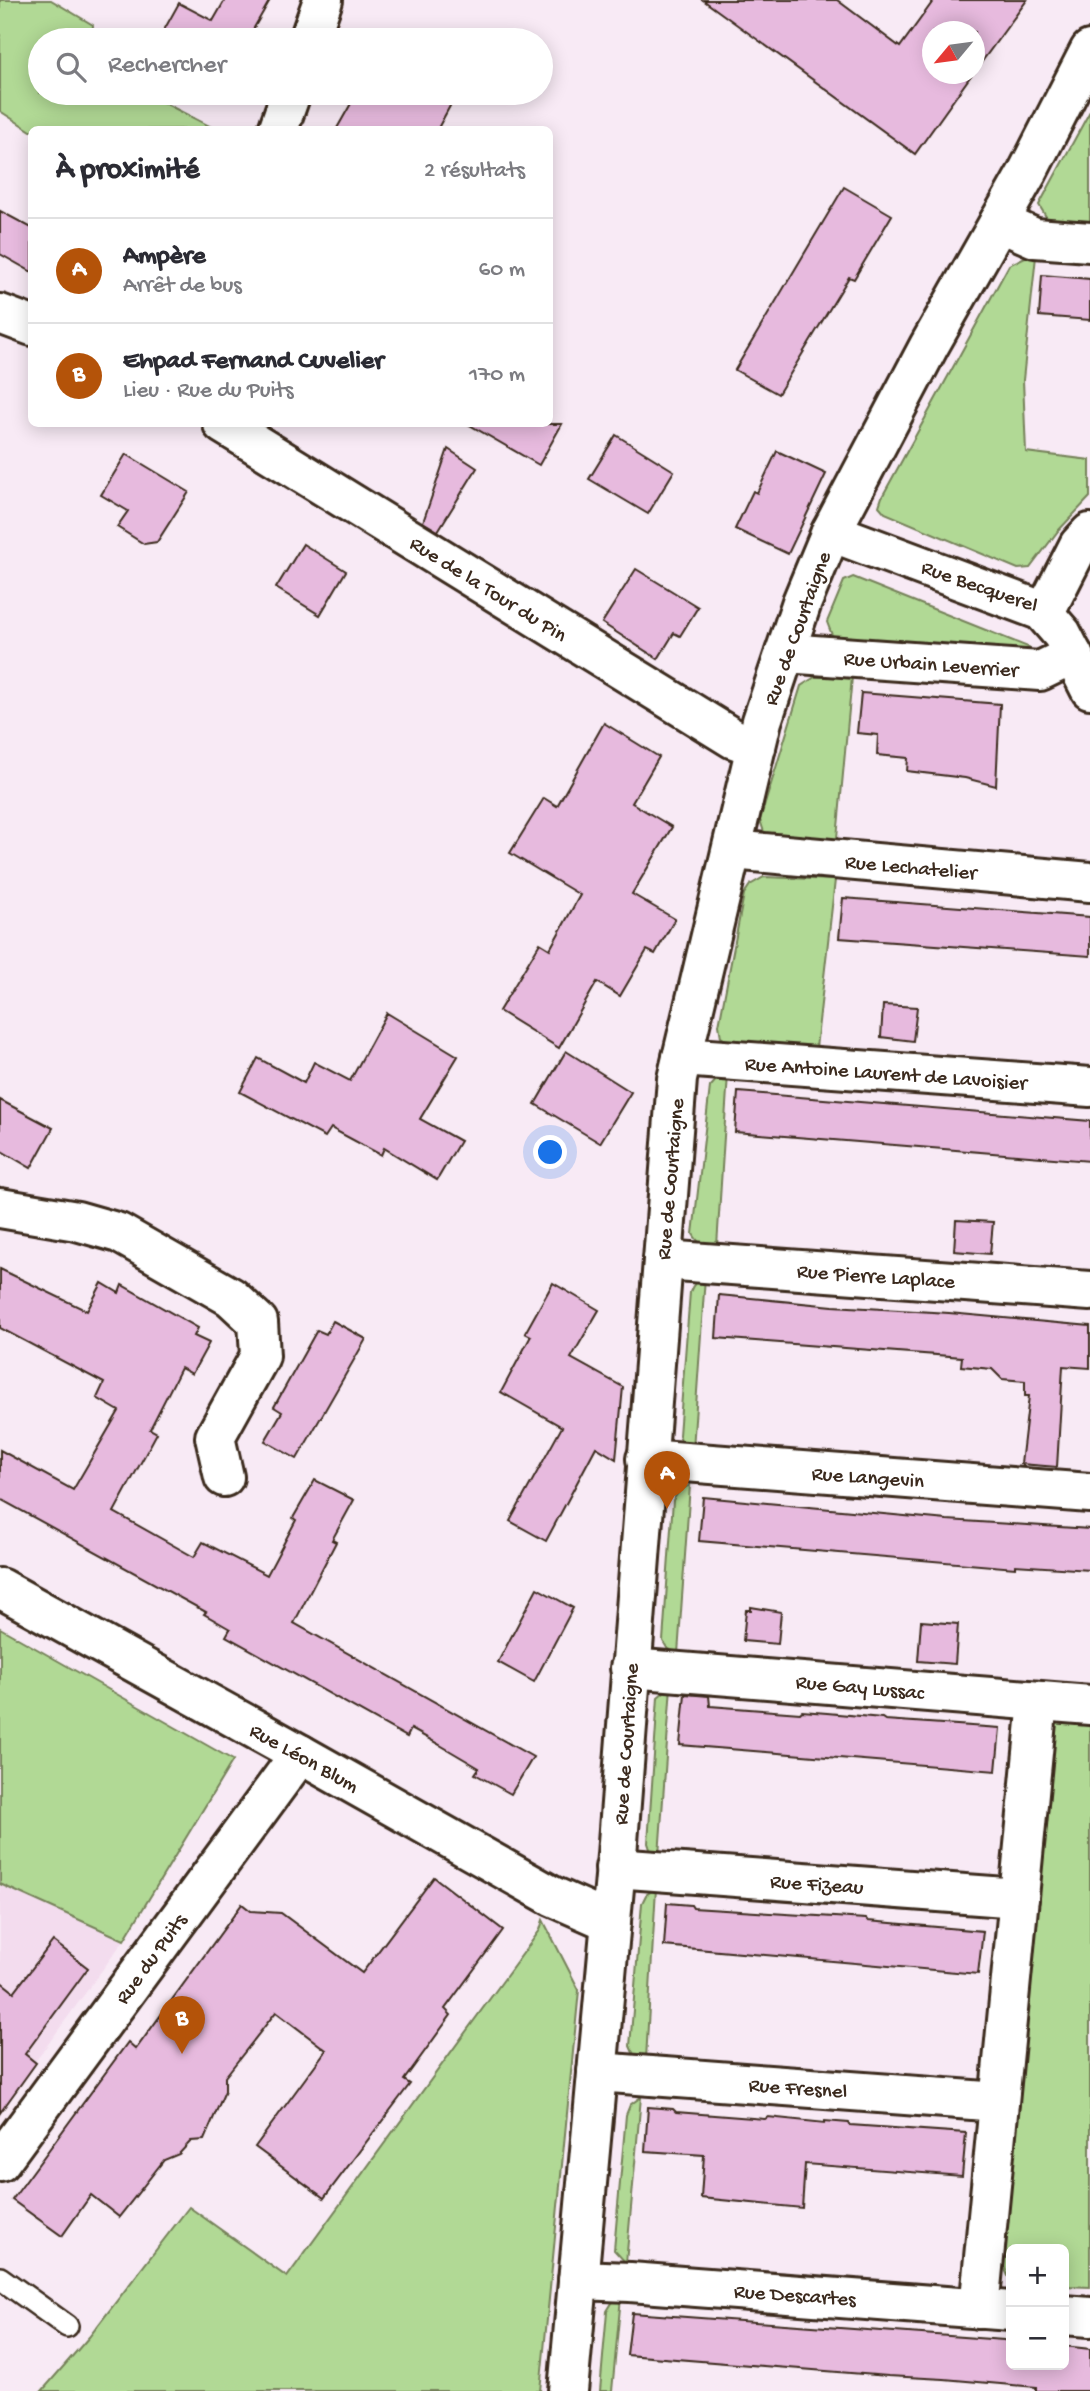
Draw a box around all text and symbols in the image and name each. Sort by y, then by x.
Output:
north arrow [922,21,985,84]
search box [28,28,553,105]
icon: search [52,48,90,86]
text: Rechercher [108,51,226,82]
text: À proximité [56,154,200,189]
text: 2 résultats [424,158,525,185]
text: Ampère [123,242,206,273]
text: A [72,257,86,284]
text: 60 m [479,257,525,284]
text: Arrêt de bus [123,273,242,300]
text: Ehpad Fernand Cuvelier [123,347,383,378]
text: B [73,362,85,389]
text: 170 m [469,362,525,389]
text: Lieu · Rue du Puits [123,378,293,405]
street label: Rue de la Tour du Pin [404,533,570,649]
street label: Rue de Courtaigne [760,548,839,710]
street label: Rue Becquerel [917,557,1040,620]
street label: Rue Urbain Leverrier [843,648,1020,685]
street label: Rue Lechatelier [844,851,979,888]
street label: Rue Antoine Laurent de Lavoisier [744,1053,1029,1098]
street label: Rue de Courtaigne [653,1096,692,1261]
your location [533,1135,567,1169]
street label: Rue Pierre Laplace [796,1261,957,1297]
pin: A [644,1451,690,1509]
street label: Rue Langevin [811,1463,925,1496]
street label: Rue de Courtaigne [610,1661,647,1826]
street label: Rue Gay Lussac [795,1671,926,1708]
street label: Rue Léon Blum [244,1720,362,1800]
street label: Rue Fizeau [769,1871,864,1902]
street label: Rue du Puits [112,1909,195,2010]
pin: B [159,1996,205,2054]
street label: Rue Fresnel [748,2075,848,2106]
map controls [1006,2244,1069,2370]
button: + [1006,2244,1069,2307]
street label: Rue Descartes [733,2281,858,2314]
button: − [1006,2307,1069,2370]

